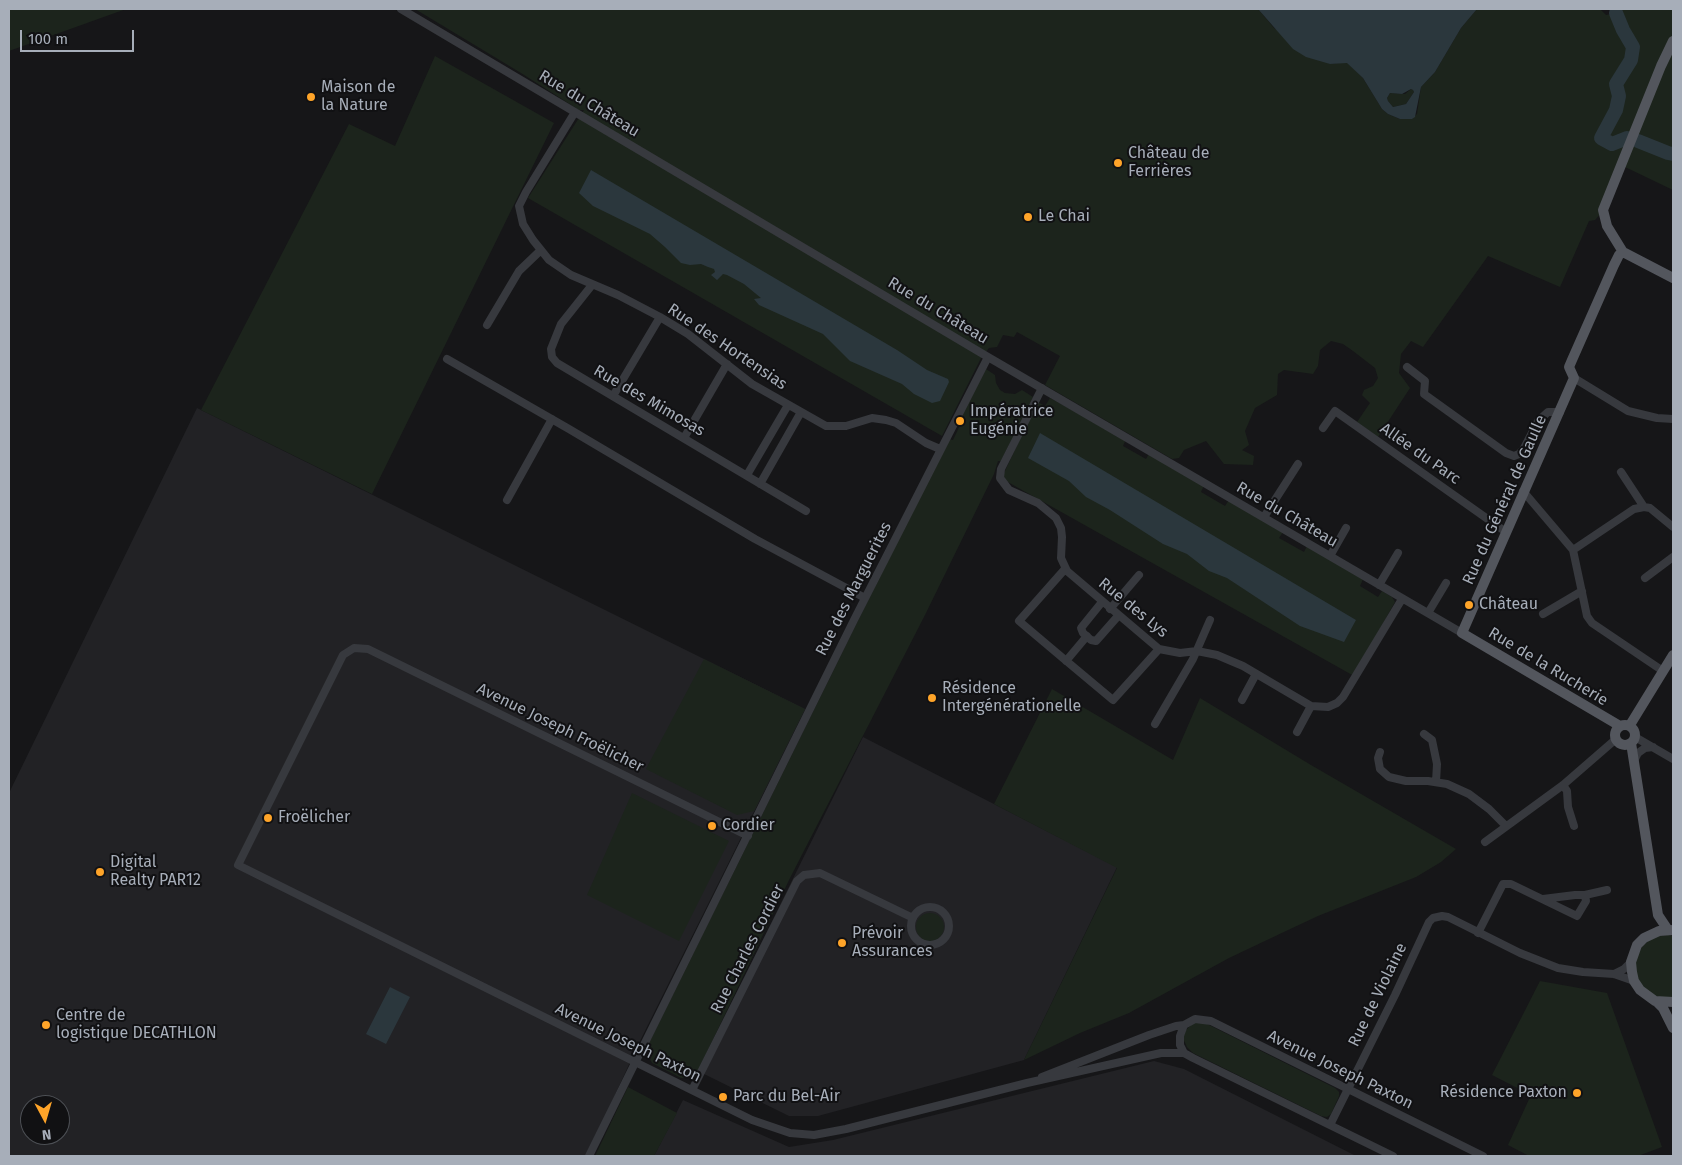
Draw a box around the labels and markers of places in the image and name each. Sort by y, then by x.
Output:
place label: Maison de la Nature [321,78,395,116]
marker: Maison de la Nature [305,91,317,103]
place label: Château de Ferrières [1128,144,1210,182]
marker: Château de Ferrières [1112,157,1124,169]
place label: Le Chai [1038,207,1090,227]
marker: Le Chai [1022,211,1034,223]
place label: Impératrice Eugénie [970,402,1053,440]
marker: Impératrice Eugénie [954,415,966,427]
place label: Château [1479,595,1538,615]
marker: Château [1463,599,1475,611]
place label: Résidence Intergénérationelle [942,679,1081,717]
marker: Résidence Intergénérationelle [926,692,938,704]
place label: Froëlicher [278,808,350,828]
marker: Froëlicher [262,812,274,824]
place label: Cordier [722,816,775,836]
marker: Cordier [706,820,718,832]
place label: Digital Realty PAR12 [110,853,201,891]
marker: Digital Realty PAR12 [94,866,106,878]
place label: Prévoir Assurances [852,924,932,962]
marker: Prévoir Assurances [836,937,848,949]
place label: Centre de logistique DECATHLON [56,1006,217,1044]
marker: Centre de logistique DECATHLON [40,1019,52,1031]
place label: Résidence Paxton [1440,1083,1567,1103]
place label: Parc du Bel-Air [733,1087,840,1107]
marker: Résidence Paxton [1571,1087,1583,1099]
marker: Parc du Bel-Air [717,1091,729,1103]

